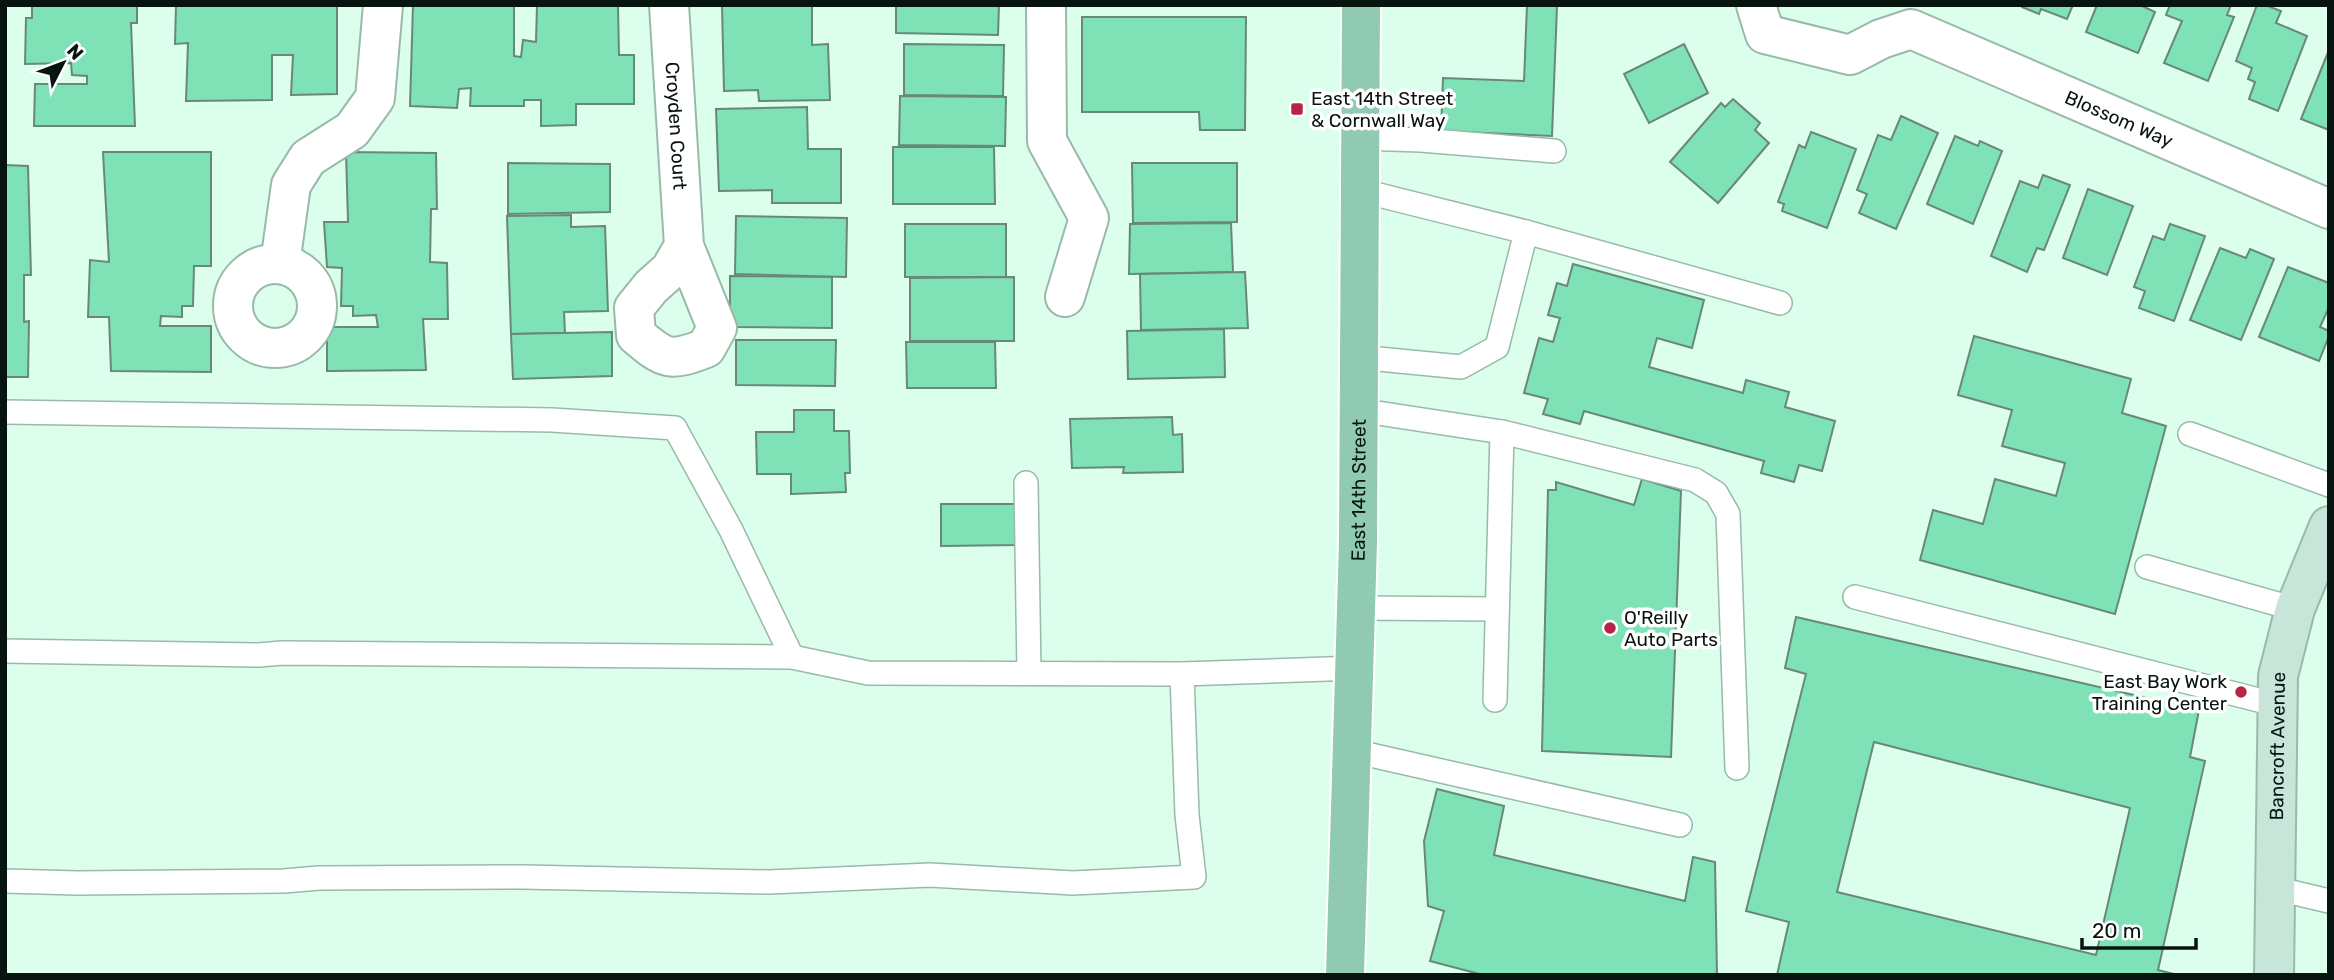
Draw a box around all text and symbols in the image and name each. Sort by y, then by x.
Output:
north arrow [28,28,98,98]
text: N [62,39,88,65]
street label: Croyden Court [661,61,692,191]
street label: Blossom Way [2061,86,2176,152]
place label: East 14th Street & Cornwall Way [1311,87,1454,132]
marker: East 14th Street & Cornwall Way [1289,101,1305,117]
street label: East 14th Street [1346,418,1371,562]
place label: O'Reilly Auto Parts [1624,606,1718,651]
marker: O'Reilly Auto Parts [1602,620,1618,636]
place label: East Bay Work Training Center [2092,670,2228,715]
street label: Bancroft Avenue [2265,672,2290,820]
marker: East Bay Work Training Center [2233,684,2249,700]
scale bar [2082,906,2196,950]
text: 20 m [2092,918,2141,943]

